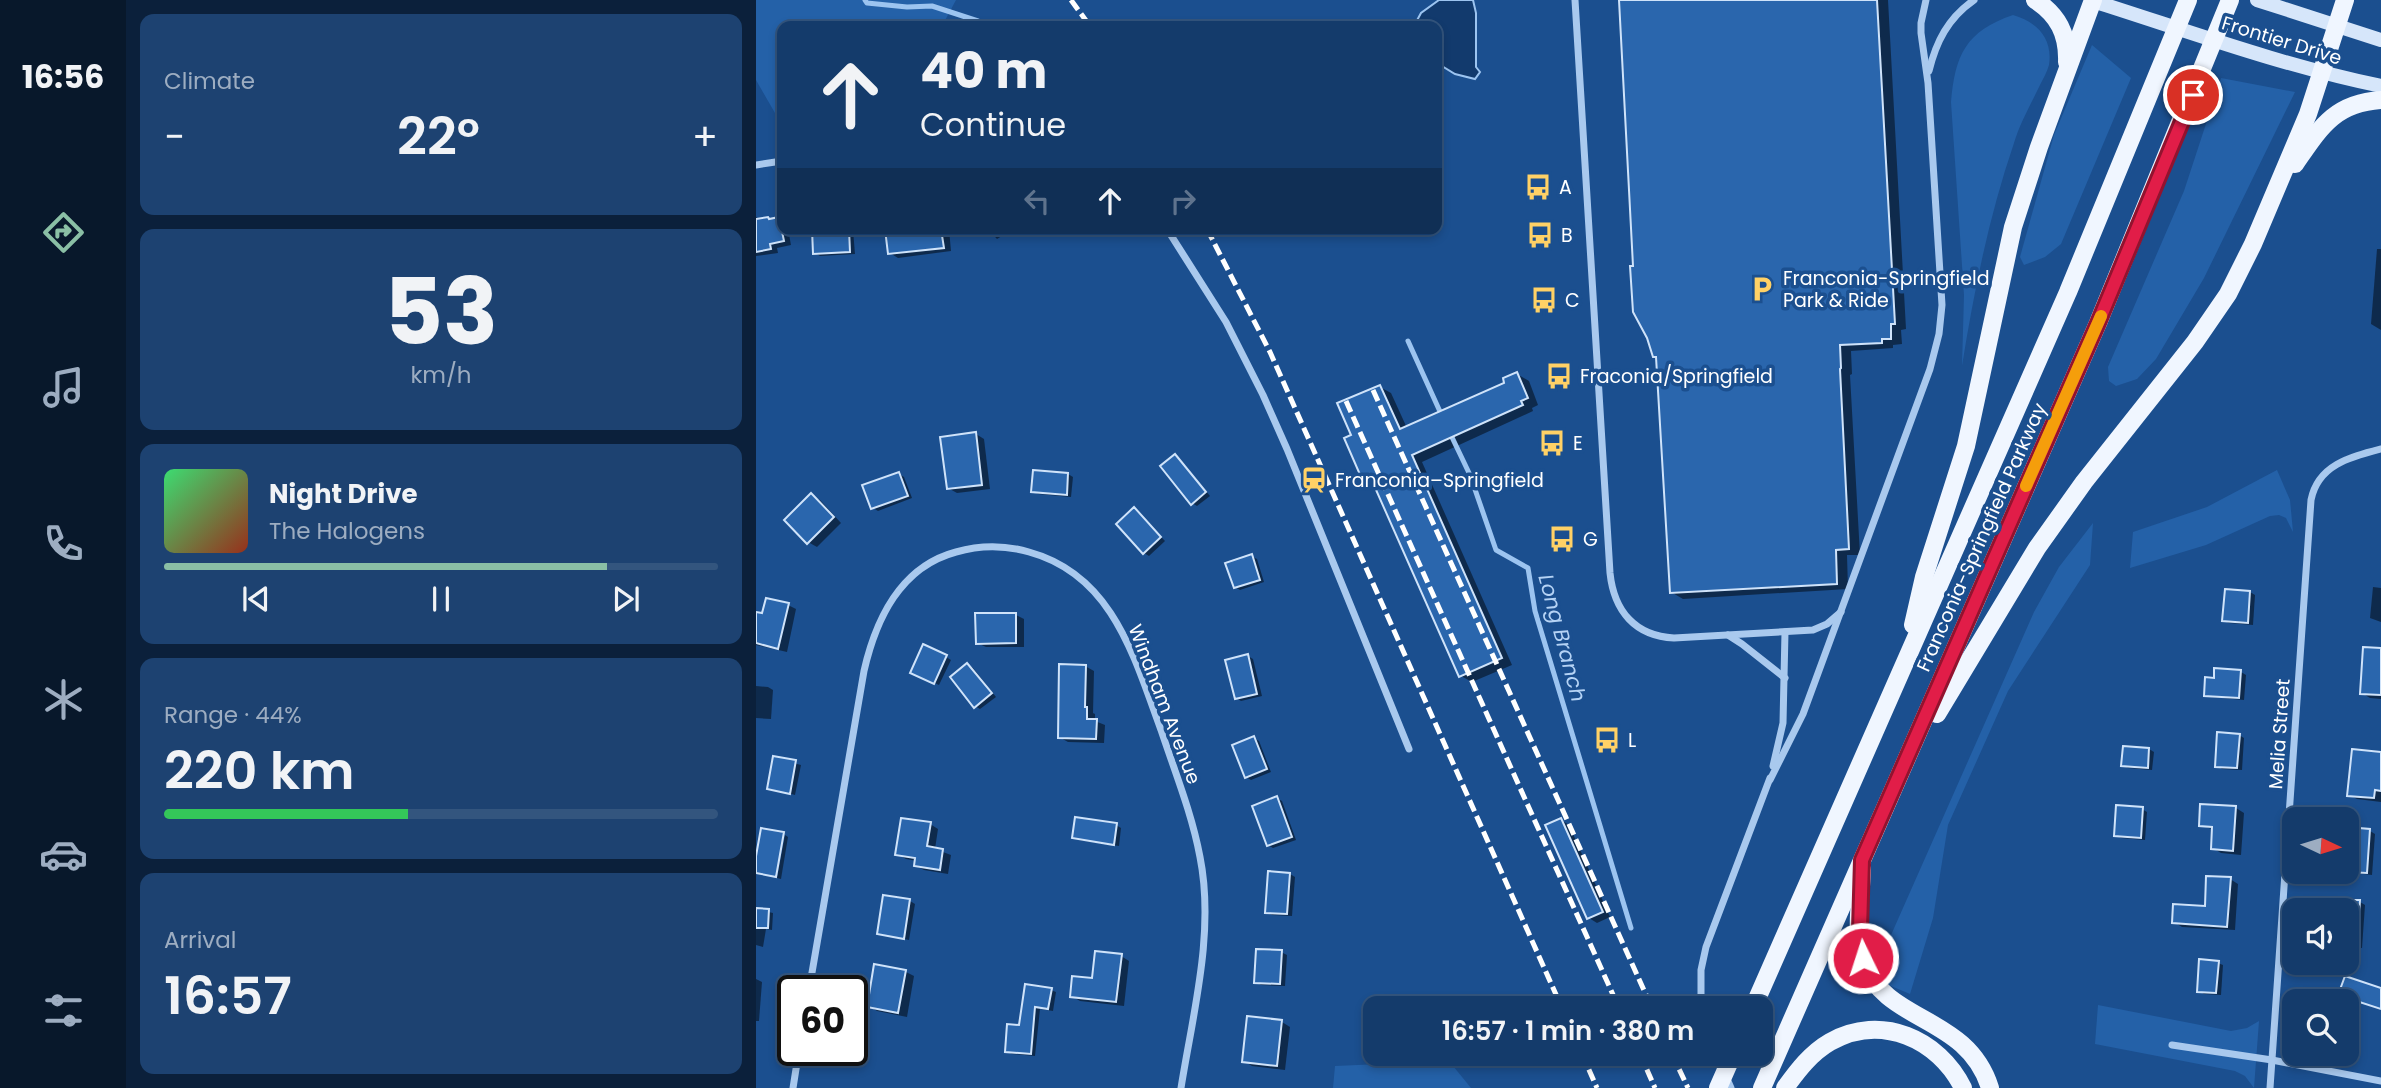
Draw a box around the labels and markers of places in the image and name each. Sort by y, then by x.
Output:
pin [2163,65,2223,125]
bus stop icon: A [1523,172,1553,202]
place label: A [1559,174,1572,201]
bus stop icon: B [1525,220,1555,250]
place label: B [1561,222,1573,249]
place label: Franconia-Springfield Park & Ride [1783,265,1990,314]
parking icon: Franconia-Springfield Park & Ride [1747,274,1777,304]
bus stop icon: C [1529,285,1559,315]
place label: C [1565,287,1580,314]
bus stop icon: Fraconia/Springfield [1544,361,1574,391]
place label: Fraconia/Springfield [1580,363,1773,390]
bus stop icon: E [1537,428,1567,458]
place label: E [1573,430,1583,457]
station icon: Franconia–Springfield [1299,465,1329,495]
place label: Franconia–Springfield [1335,467,1544,494]
bus stop icon: G [1547,524,1577,554]
place label: G [1583,526,1598,553]
bus stop icon: L [1592,725,1622,755]
place label: L [1628,727,1636,754]

